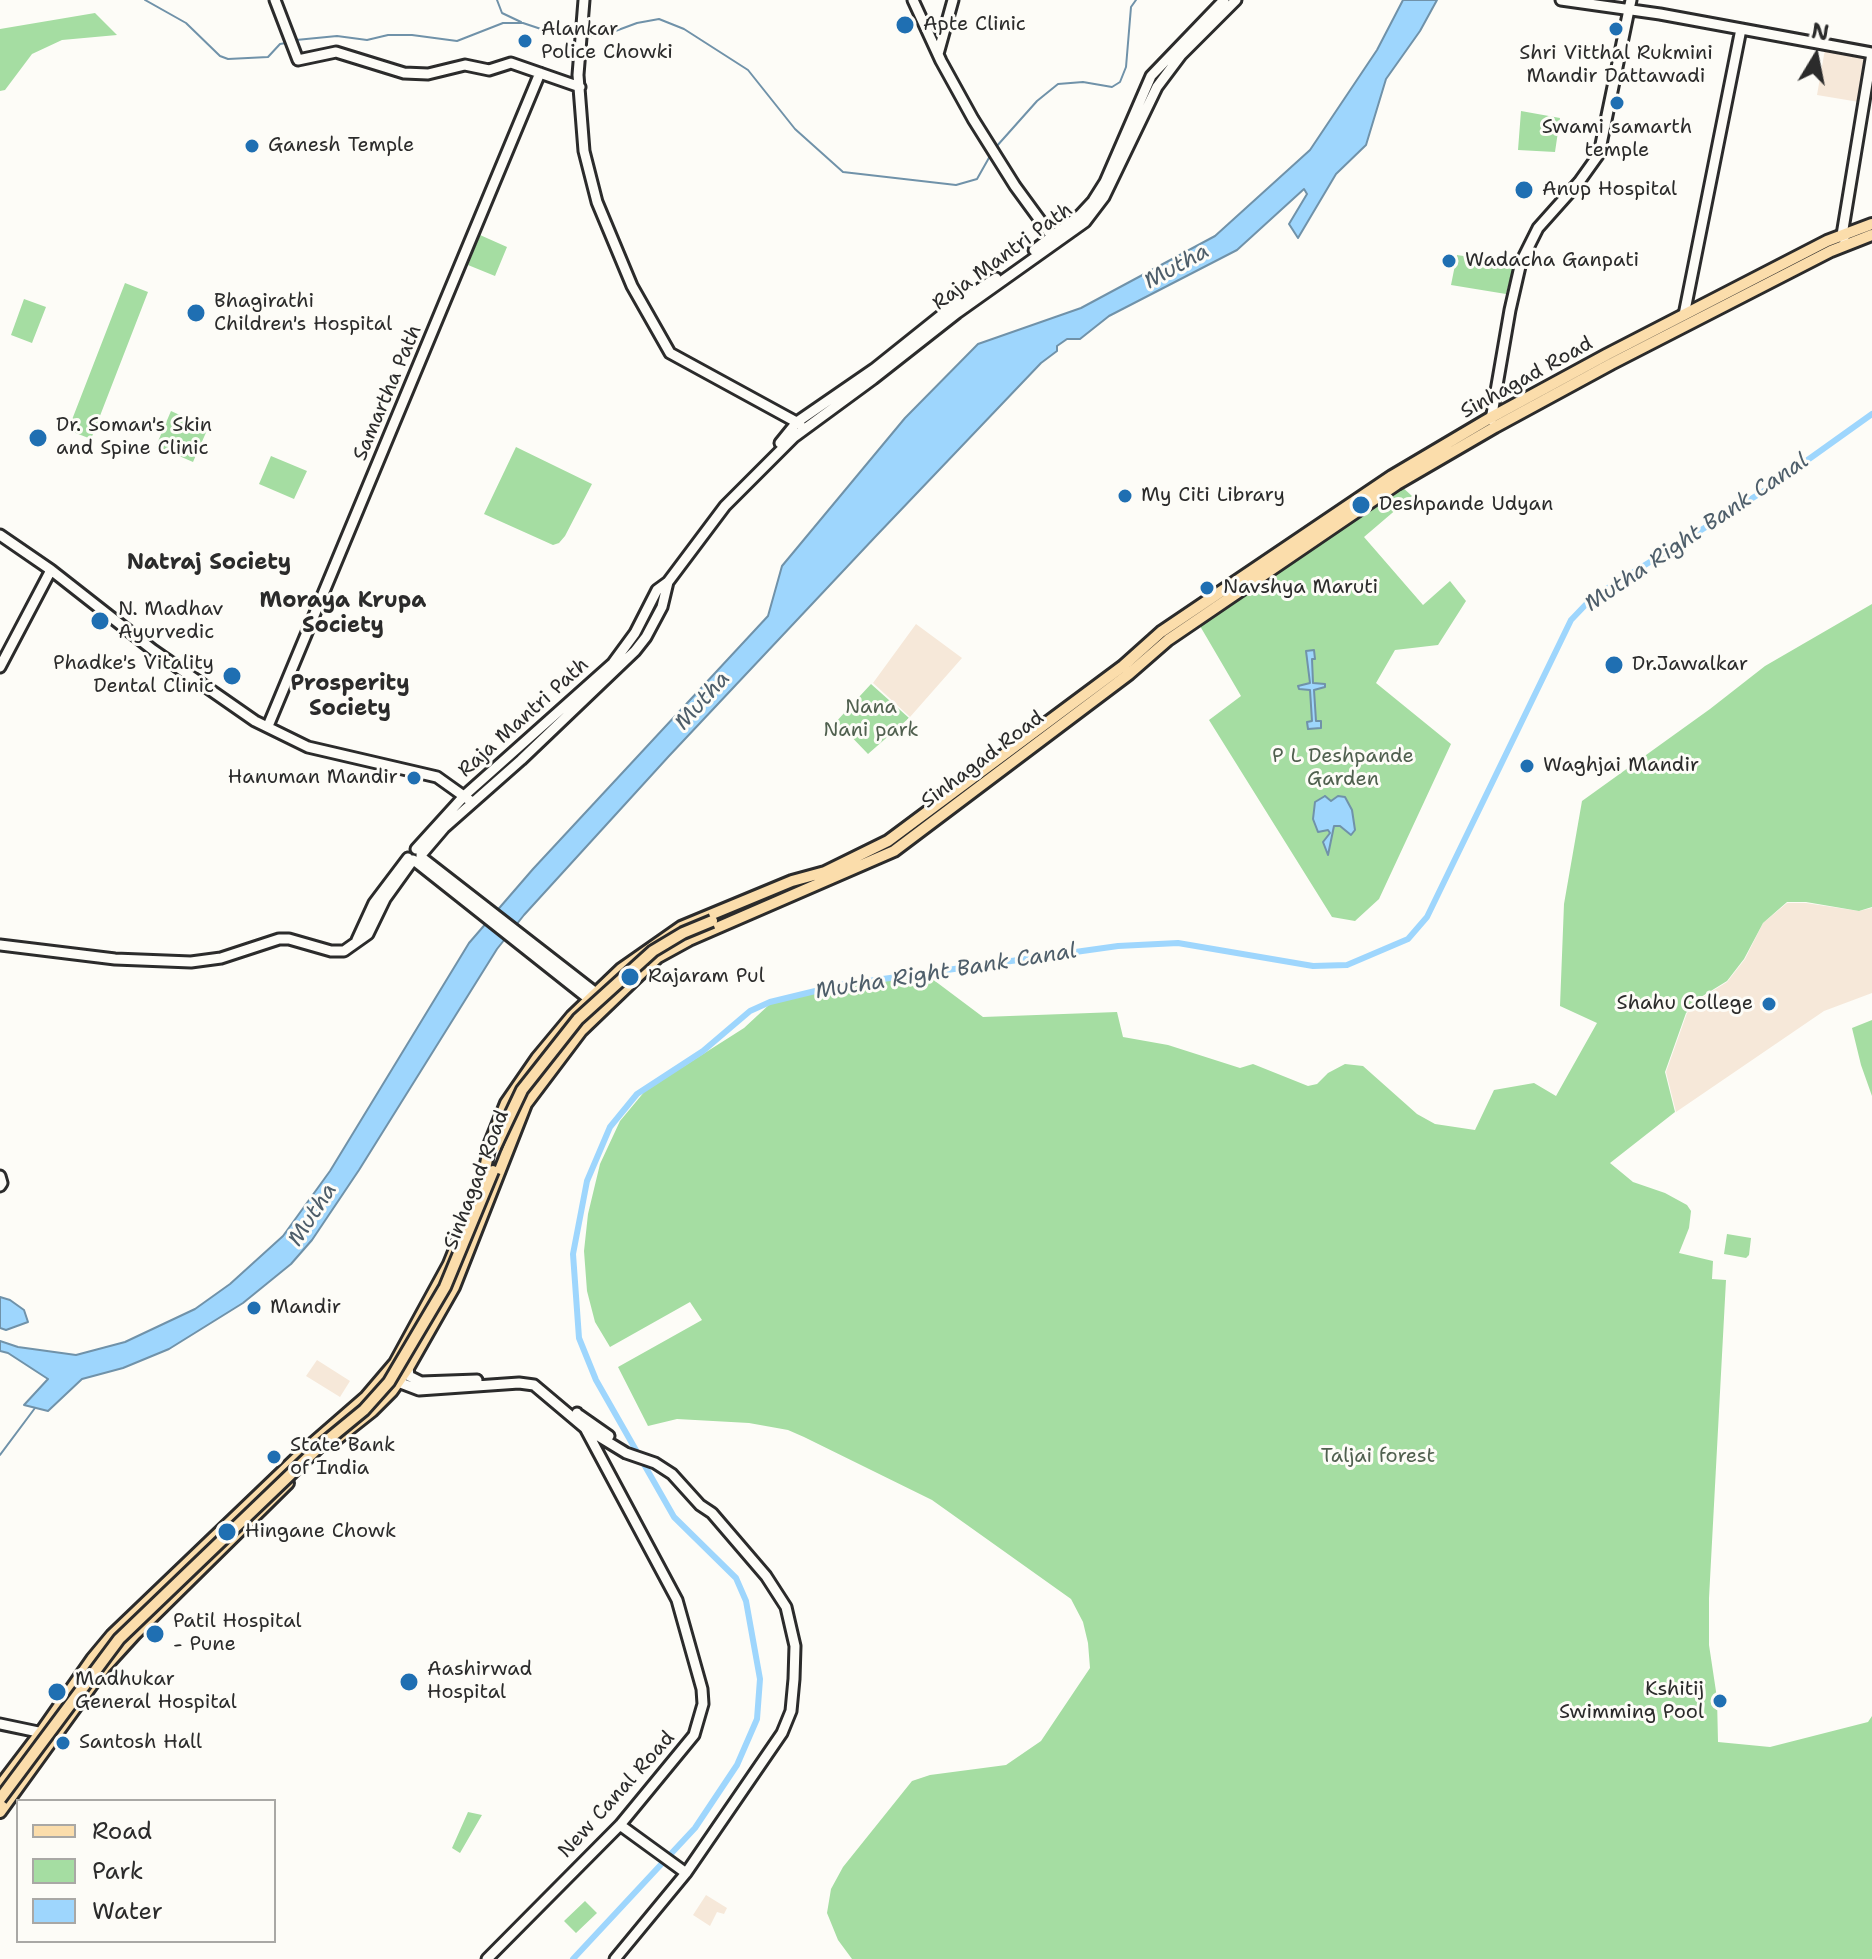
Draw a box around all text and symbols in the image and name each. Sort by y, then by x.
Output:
place label: Apte Clinic [923,13,1026,37]
marker: Apte Clinic [894,14,916,36]
north arrow [1776,16,1856,96]
text: N [1809,16,1831,48]
place label: Alankar Police Chowki [541,18,673,65]
marker: Shri Vitthal Rukmini Mandir Dattawadi [1607,20,1625,38]
marker: Alankar Police Chowki [516,32,534,50]
place label: Shri Vitthal Rukmini Mandir Dattawadi [1519,42,1713,89]
marker: Swami samarth temple [1608,94,1626,112]
place label: Swami samarth temple [1542,116,1692,163]
place label: Ganesh Temple [268,134,414,158]
marker: Ganesh Temple [243,137,261,155]
place label: Anup Hospital [1542,178,1677,202]
marker: Anup Hospital [1513,179,1535,201]
street label: Raja Mantri Path [928,198,1078,316]
water label: Mutha [1140,238,1214,296]
place label: Wadacha Ganpati [1465,249,1639,273]
marker: Wadacha Ganpati [1440,252,1458,270]
place label: Bhagirathi Children's Hospital [214,290,392,337]
marker: Bhagirathi Children's Hospital [185,302,207,324]
street label: Samartha Path [349,322,427,464]
street label: Sinhagad Road [1457,332,1597,424]
place label: Dr. Soman's Skin and Spine Clinic [56,414,212,461]
marker: Dr. Soman's Skin and Spine Clinic [27,427,49,449]
water label: Mutha Right Bank Canal [1580,448,1814,618]
place label: My Citi Library [1141,484,1285,508]
marker: My Citi Library [1116,487,1134,505]
place label: Deshpande Udyan [1379,493,1553,517]
marker: Deshpande Udyan [1350,494,1372,516]
district label: Natraj Society [127,550,291,576]
place label: Navshya Maruti [1223,576,1378,600]
marker: Navshya Maruti [1198,579,1216,597]
district label: Moraya Krupa Society [260,588,426,640]
place label: N. Madhav Ayurvedic [118,598,223,645]
marker: N. Madhav Ayurvedic [89,610,111,632]
place label: Phadke's Vitality Dental Clinic [53,652,214,699]
street label: Raja Mantri Path [454,653,594,783]
place label: Dr.Jawalkar [1632,653,1748,677]
marker: Dr.Jawalkar [1603,654,1625,676]
marker: Phadke's Vitality Dental Clinic [221,665,243,687]
water label: Mutha [670,666,736,736]
district label: Prosperity Society [290,671,410,722]
park label: Nana Nani park [823,696,919,743]
street label: Sinhagad Road [917,706,1049,814]
park label: P L Deshpande Garden [1272,745,1414,792]
place label: Waghjai Mandir [1543,754,1699,778]
marker: Waghjai Mandir [1518,757,1536,775]
place label: Hanuman Mandir [228,766,398,790]
marker: Hanuman Mandir [405,769,423,787]
water label: Mutha Right Bank Canal [813,938,1079,1006]
place label: Rajaram Pul [648,965,765,989]
marker: Rajaram Pul [619,966,641,988]
place label: Shahu College [1617,992,1753,1016]
marker: Shahu College [1760,995,1778,1013]
street label: Sinhagad Road [439,1107,515,1253]
water label: Mutha [283,1178,343,1252]
place label: Mandir [270,1296,341,1320]
marker: Mandir [245,1299,263,1317]
place label: State Bank of India [290,1434,395,1481]
park label: Taljai forest [1321,1445,1435,1469]
marker: State Bank of India [265,1448,283,1466]
place label: Hingane Chowk [245,1520,397,1544]
marker: Hingane Chowk [216,1521,238,1543]
place label: Patil Hospital - Pune [173,1610,302,1657]
marker: Patil Hospital - Pune [144,1623,166,1645]
place label: Aashirwad Hospital [427,1658,532,1705]
place label: Madhukar General Hospital [75,1668,237,1715]
marker: Aashirwad Hospital [398,1671,420,1693]
place label: Kshitij Swimming Pool [1559,1678,1704,1725]
marker: Madhukar General Hospital [46,1681,68,1703]
marker: Kshitij Swimming Pool [1711,1692,1729,1710]
street label: New Canal Road [554,1727,680,1863]
place label: Santosh Hall [79,1731,202,1755]
marker: Santosh Hall [54,1734,72,1752]
legend [16,1799,276,1943]
text: Road [92,1815,152,1847]
text: Park [92,1855,144,1887]
text: Water [92,1895,163,1927]

